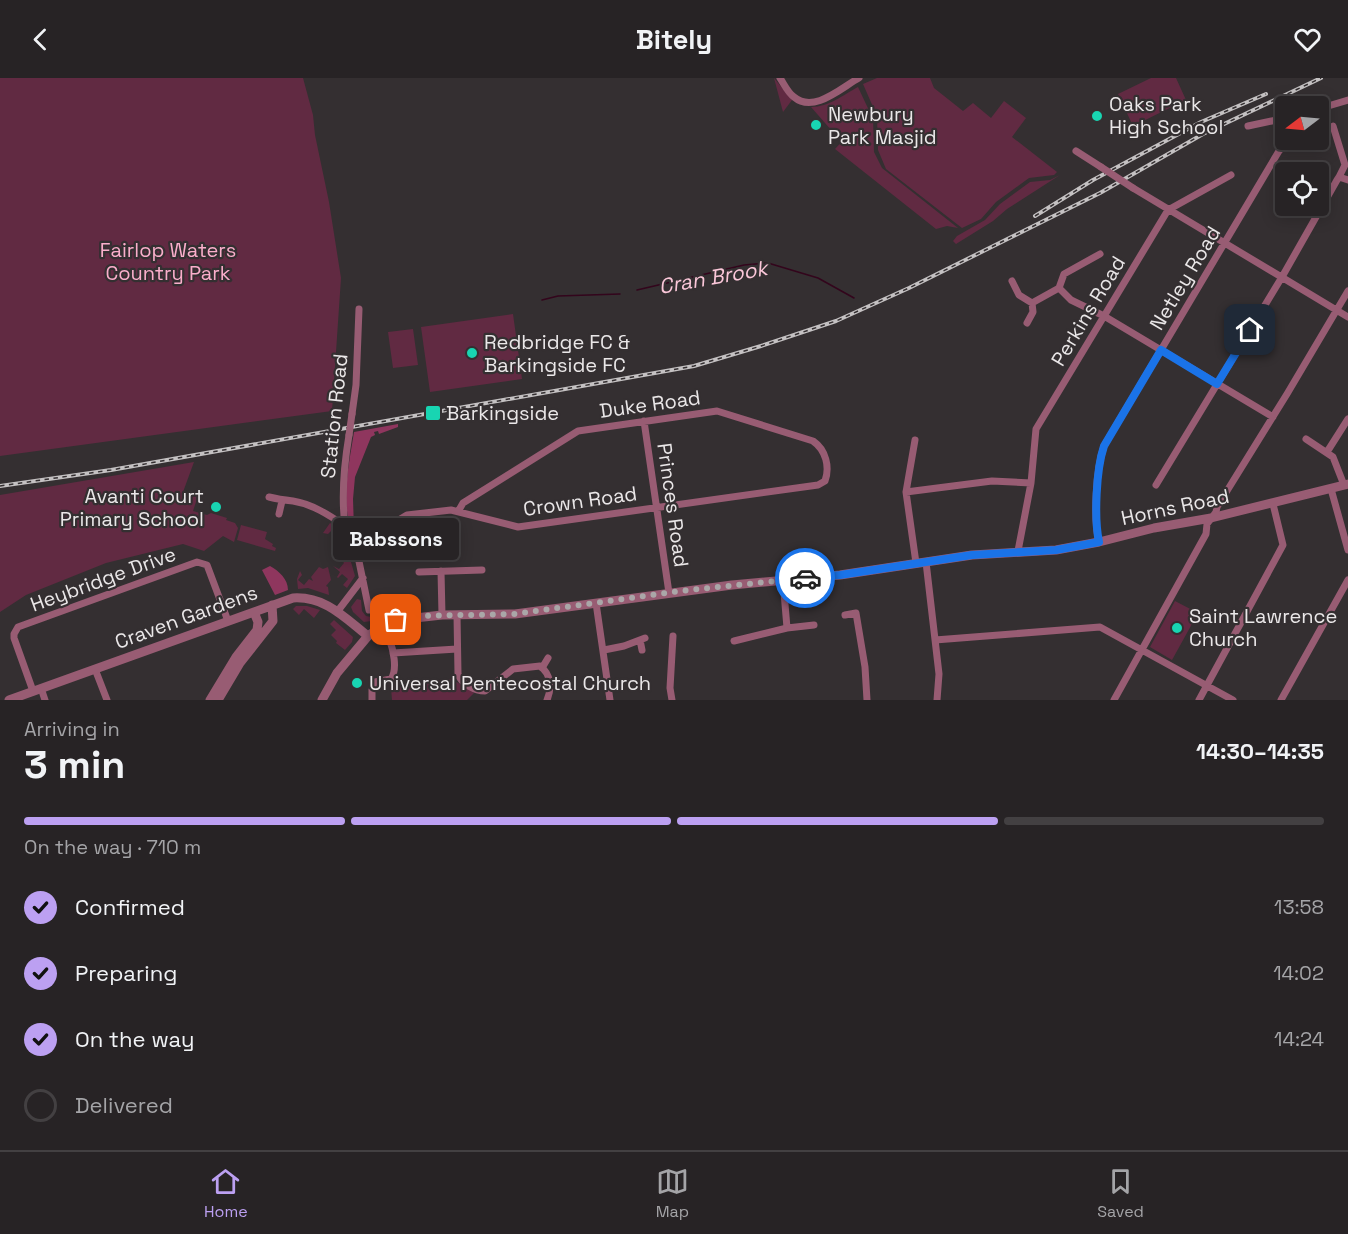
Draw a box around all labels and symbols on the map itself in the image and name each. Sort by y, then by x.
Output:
place label: Oaks Park High School [1109,91,1223,140]
north arrow [1275,96,1329,150]
place label: Newbury Park Masjid [828,101,937,150]
marker: Oaks Park High School [1090,109,1104,123]
marker: Newbury Park Masjid [809,118,823,132]
street label: Netley Road [1144,221,1226,335]
park label: Fairlop Waters Country Park [100,237,236,286]
street label: Perkins Road [1045,251,1131,371]
water label: Cran Brook [656,254,772,300]
pin [1224,304,1275,355]
place label: Redbridge FC & Barkingside FC [484,329,630,378]
marker: Redbridge FC & Barkingside FC [465,346,479,360]
street label: Station Road [315,352,353,480]
street label: Duke Road [598,384,702,424]
place label: Barkingside [446,400,559,426]
marker: Barkingside [424,404,442,422]
street label: Princes Road [651,441,695,569]
street label: Crown Road [521,480,639,522]
place label: Avanti Court Primary School [60,483,204,532]
street label: Horns Road [1118,483,1232,531]
marker: Avanti Court Primary School [209,500,223,514]
callout: Babssons [333,518,459,560]
street label: Heybridge Drive [27,541,179,617]
courier [775,548,835,608]
street label: Craven Gardens [111,579,261,655]
pin [370,594,421,645]
place label: Saint Lawrence Church [1189,603,1337,652]
marker: Saint Lawrence Church [1170,621,1184,635]
place label: Universal Pentecostal Church [369,670,651,696]
marker: Universal Pentecostal Church [350,676,364,690]

